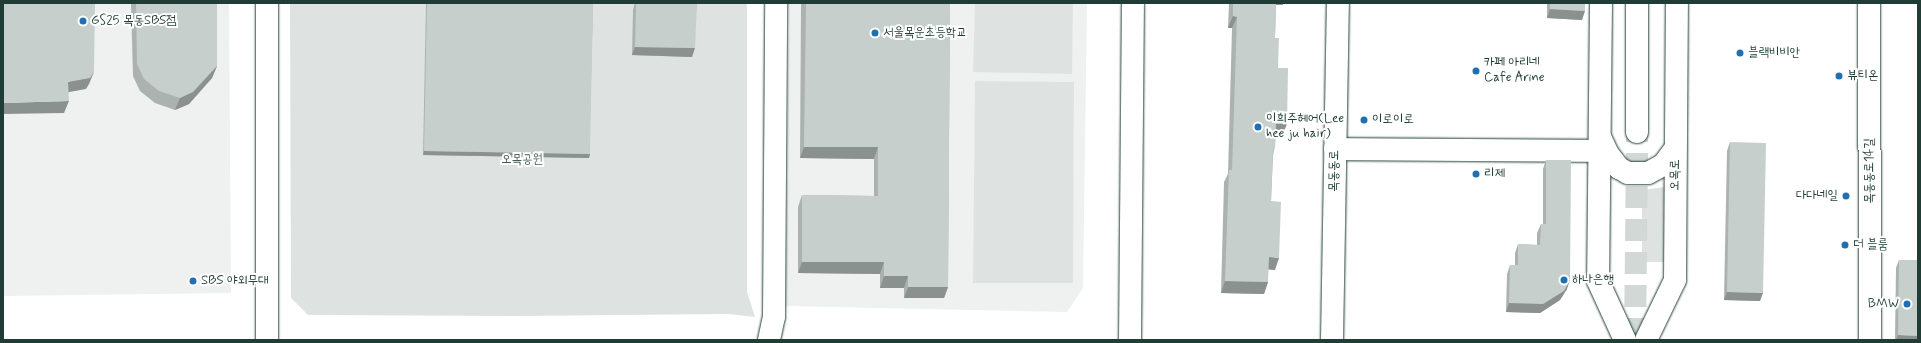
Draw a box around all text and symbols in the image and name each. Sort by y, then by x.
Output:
place label: GS25 목동SBS점 [91,13,177,29]
marker: GS25 목동SBS점 [78,16,88,26]
place label: 서울목운초등학교 [883,25,967,41]
marker: 서울목운초등학교 [870,28,880,38]
place label: 블랙비비안 [1748,45,1800,61]
marker: 블랙비비안 [1735,48,1745,58]
place label: 카페 아리네 Cafe Arine [1484,56,1545,87]
marker: 카페 아리네 Cafe Arine [1471,66,1481,76]
place label: 뷰티온 [1847,68,1878,84]
marker: 뷰티온 [1834,71,1844,81]
place label: 이희주헤어(Lee hee ju hair) [1266,112,1344,143]
place label: 이로이로 [1372,112,1414,128]
marker: 이로이로 [1359,115,1369,125]
marker: 이희주헤어(Lee hee ju hair) [1253,122,1263,132]
street label: 목동동로14길 [1862,138,1878,204]
street label: 목동동로 [1327,150,1343,192]
park label: 오목공원 [501,152,543,168]
street label: 오목로 [1668,159,1684,191]
place label: 리제 [1484,166,1505,182]
marker: 리제 [1471,169,1481,179]
place label: 다다네일 [1796,188,1838,204]
marker: 다다네일 [1841,191,1851,201]
place label: 더 블룸 [1853,237,1888,253]
marker: 더 블룸 [1840,240,1850,250]
place label: 하나은행 [1572,272,1614,288]
place label: SBS 야외무대 [201,273,269,289]
marker: 하나은행 [1559,275,1569,285]
marker: SBS 야외무대 [188,276,198,286]
place label: BMW [1868,296,1899,312]
marker: BMW [1902,299,1912,309]

